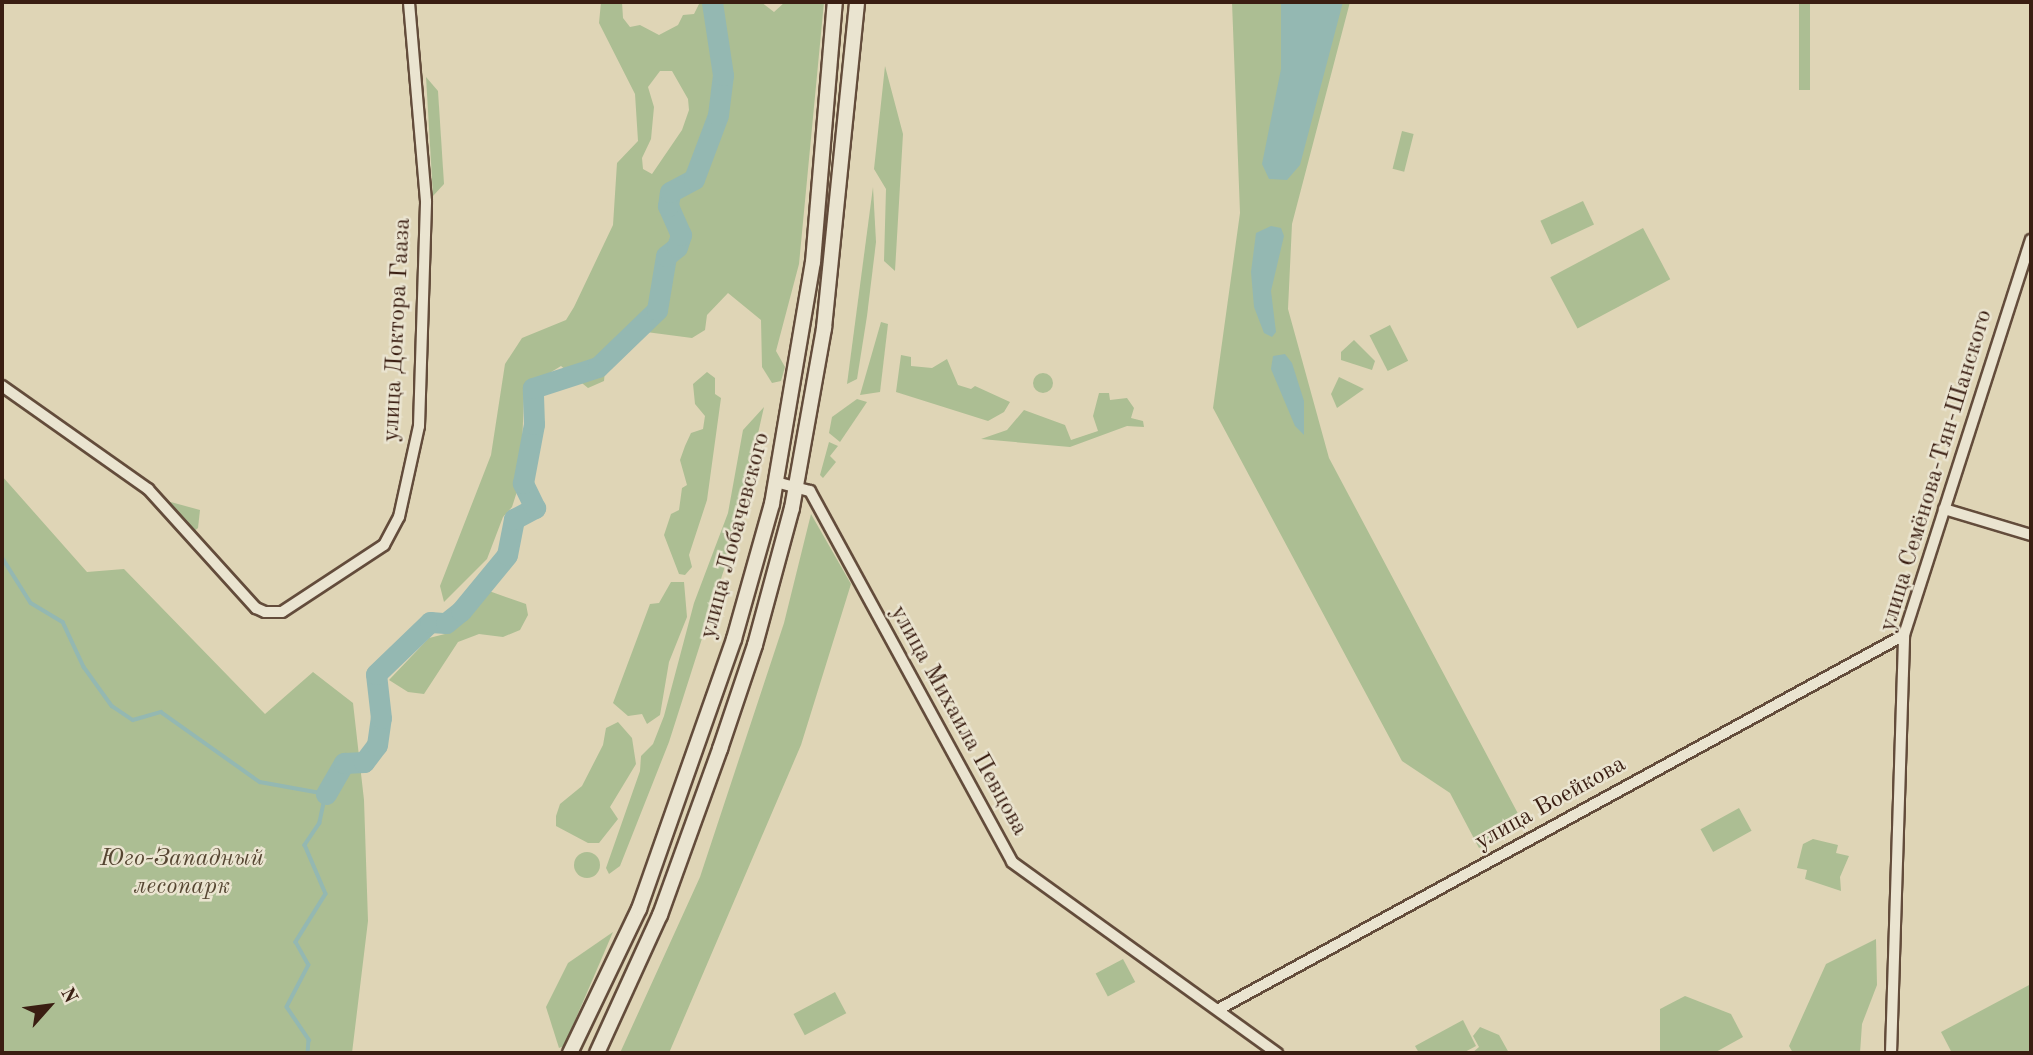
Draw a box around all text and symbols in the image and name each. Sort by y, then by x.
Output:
street label: улица Доктора Гааза [378,217,418,443]
street label: улица Семёнова-Тян-Шанского [1874,306,2000,636]
street label: улица Лобачевского [695,430,777,642]
street label: улица Михаила Певцова [883,601,1033,841]
street label: улица Воейкова [1471,751,1631,857]
park label: Юго-Западный лесопарк [100,846,264,902]
north arrow [14,971,84,1041]
text: N [56,985,80,1007]

